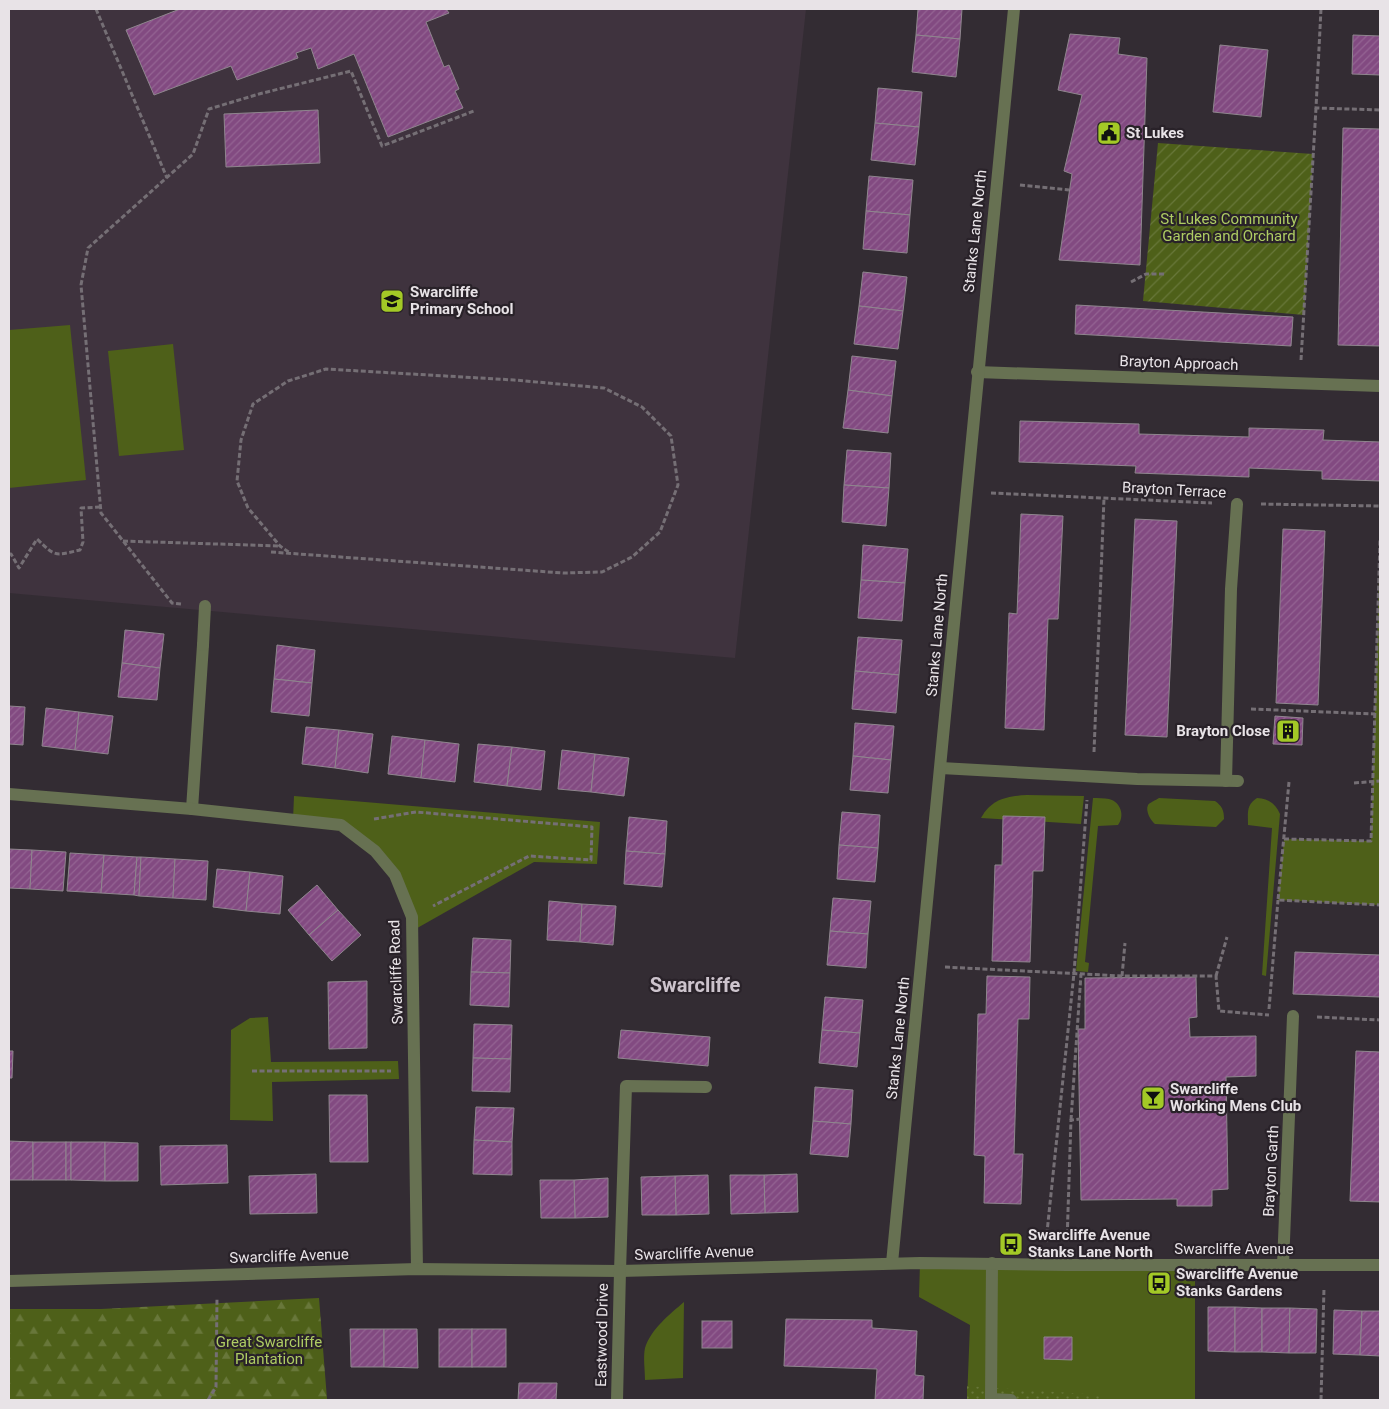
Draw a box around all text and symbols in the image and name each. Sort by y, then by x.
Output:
public building icon: St Lukes [1096,120,1122,146]
place label: St Lukes [1126,124,1184,142]
street label: Stanks Lane North [960,169,990,293]
park label: St Lukes Community Garden and Orchard [1160,210,1298,245]
place label: Swarcliffe Primary School [410,283,513,318]
school or university icon: Swarcliffe Primary School [379,288,405,314]
street label: Brayton Approach [1119,352,1239,374]
street label: Brayton Terrace [1121,478,1227,502]
street label: Stanks Lane North [923,573,951,697]
building icon: Brayton Close [1275,718,1301,744]
place label: Brayton Close [1176,722,1270,740]
street label: Swarcliffe Road [385,919,407,1025]
district label: Swarcliffe [650,973,741,997]
street label: Stanks Lane North [883,976,913,1100]
place label: Swarcliffe Working Mens Club [1170,1080,1301,1115]
bar icon: Swarcliffe Working Mens Club [1140,1085,1166,1111]
street label: Brayton Garth [1260,1125,1282,1217]
place label: Swarcliffe Avenue Stanks Lane North [1028,1226,1153,1261]
bus stop icon: Swarcliffe Avenue Stanks Lane North [998,1231,1024,1257]
street label: Swarcliffe Avenue [1174,1240,1294,1258]
street label: Swarcliffe Avenue [634,1242,754,1264]
street label: Swarcliffe Avenue [229,1245,349,1267]
place label: Swarcliffe Avenue Stanks Gardens [1176,1265,1298,1300]
bus stop icon: Swarcliffe Avenue Stanks Gardens [1146,1270,1172,1296]
street label: Eastwood Drive [592,1283,612,1387]
park label: Great Swarcliffe Plantation [216,1333,322,1368]

